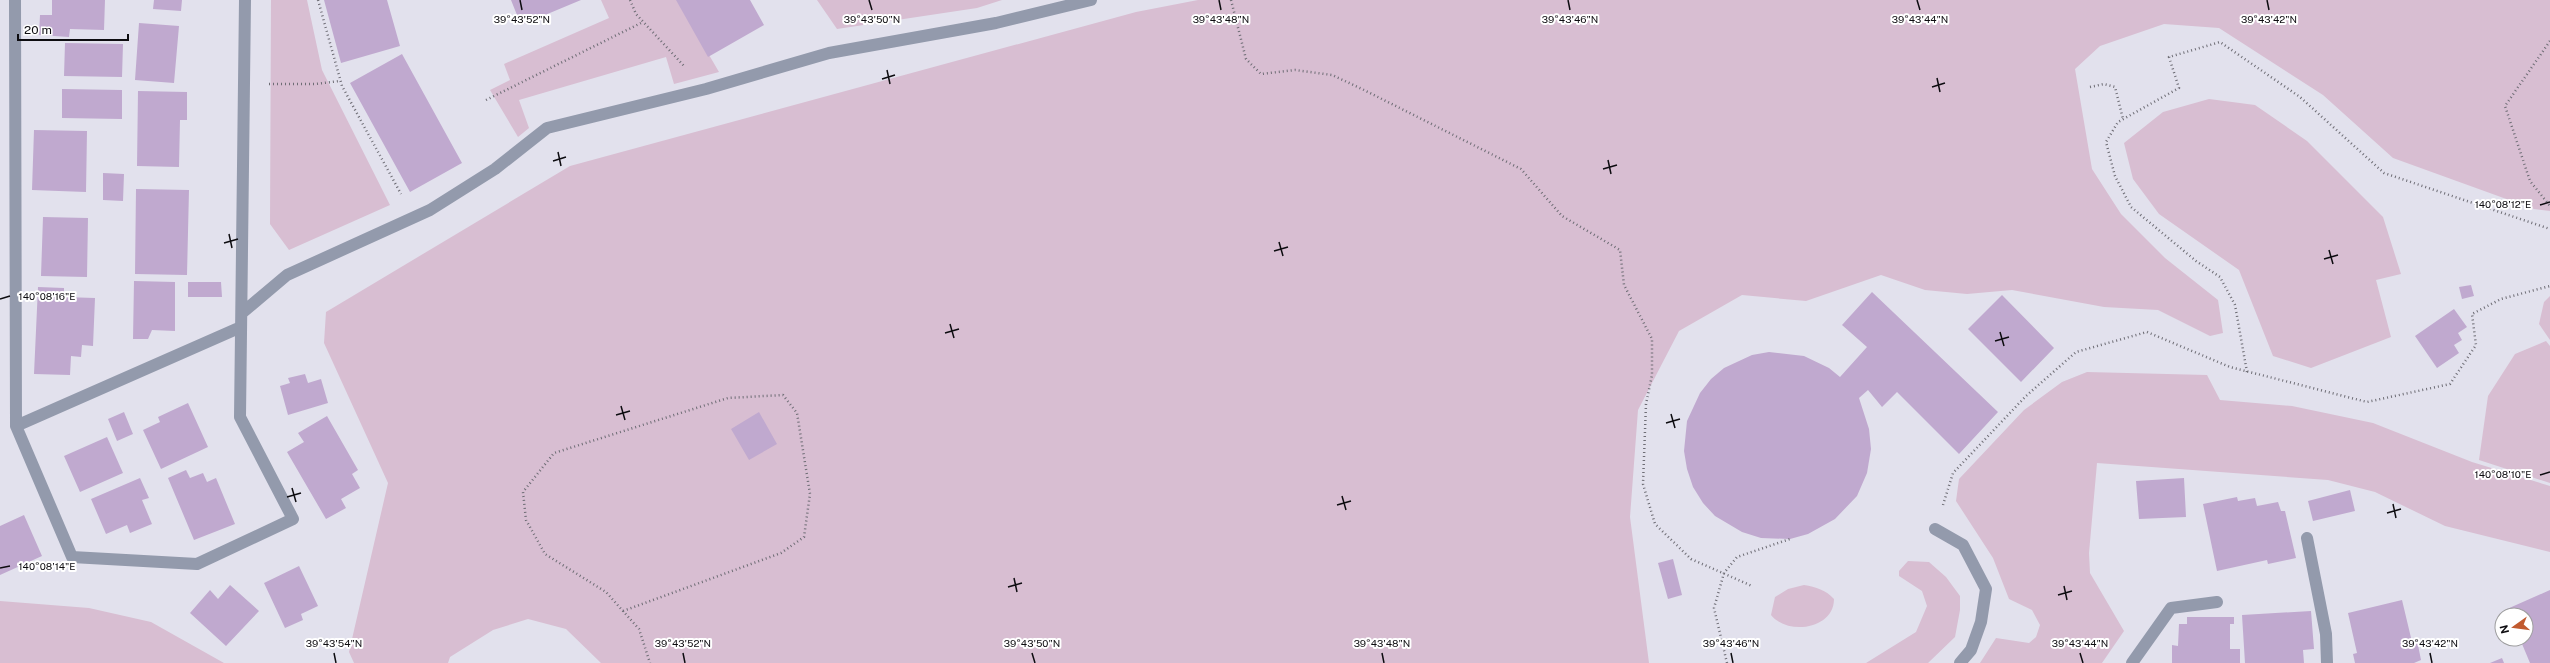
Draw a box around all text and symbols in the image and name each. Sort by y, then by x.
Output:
text: 39°43'52"N [494,13,550,25]
text: 39°43'50"N [844,13,900,25]
text: 39°43'48"N [1193,13,1249,25]
text: 39°43'46"N [1542,13,1598,25]
text: 39°43'44"N [1892,13,1948,25]
text: 39°43'42"N [2241,13,2297,25]
scale bar [18,16,128,42]
text: 20 m [24,23,52,37]
text: 140°08'12"E [2475,198,2531,210]
text: 140°08'16"E [19,290,75,302]
text: 140°08'10"E [2475,468,2531,480]
text: 140°08'14"E [19,560,75,572]
north arrow [2494,607,2534,647]
text: N [2497,624,2511,635]
text: 39°43'54"N [306,637,362,649]
text: 39°43'52"N [655,637,711,649]
text: 39°43'50"N [1004,637,1060,649]
text: 39°43'48"N [1354,637,1410,649]
text: 39°43'46"N [1703,637,1759,649]
text: 39°43'44"N [2052,637,2108,649]
text: 39°43'42"N [2402,637,2458,649]

